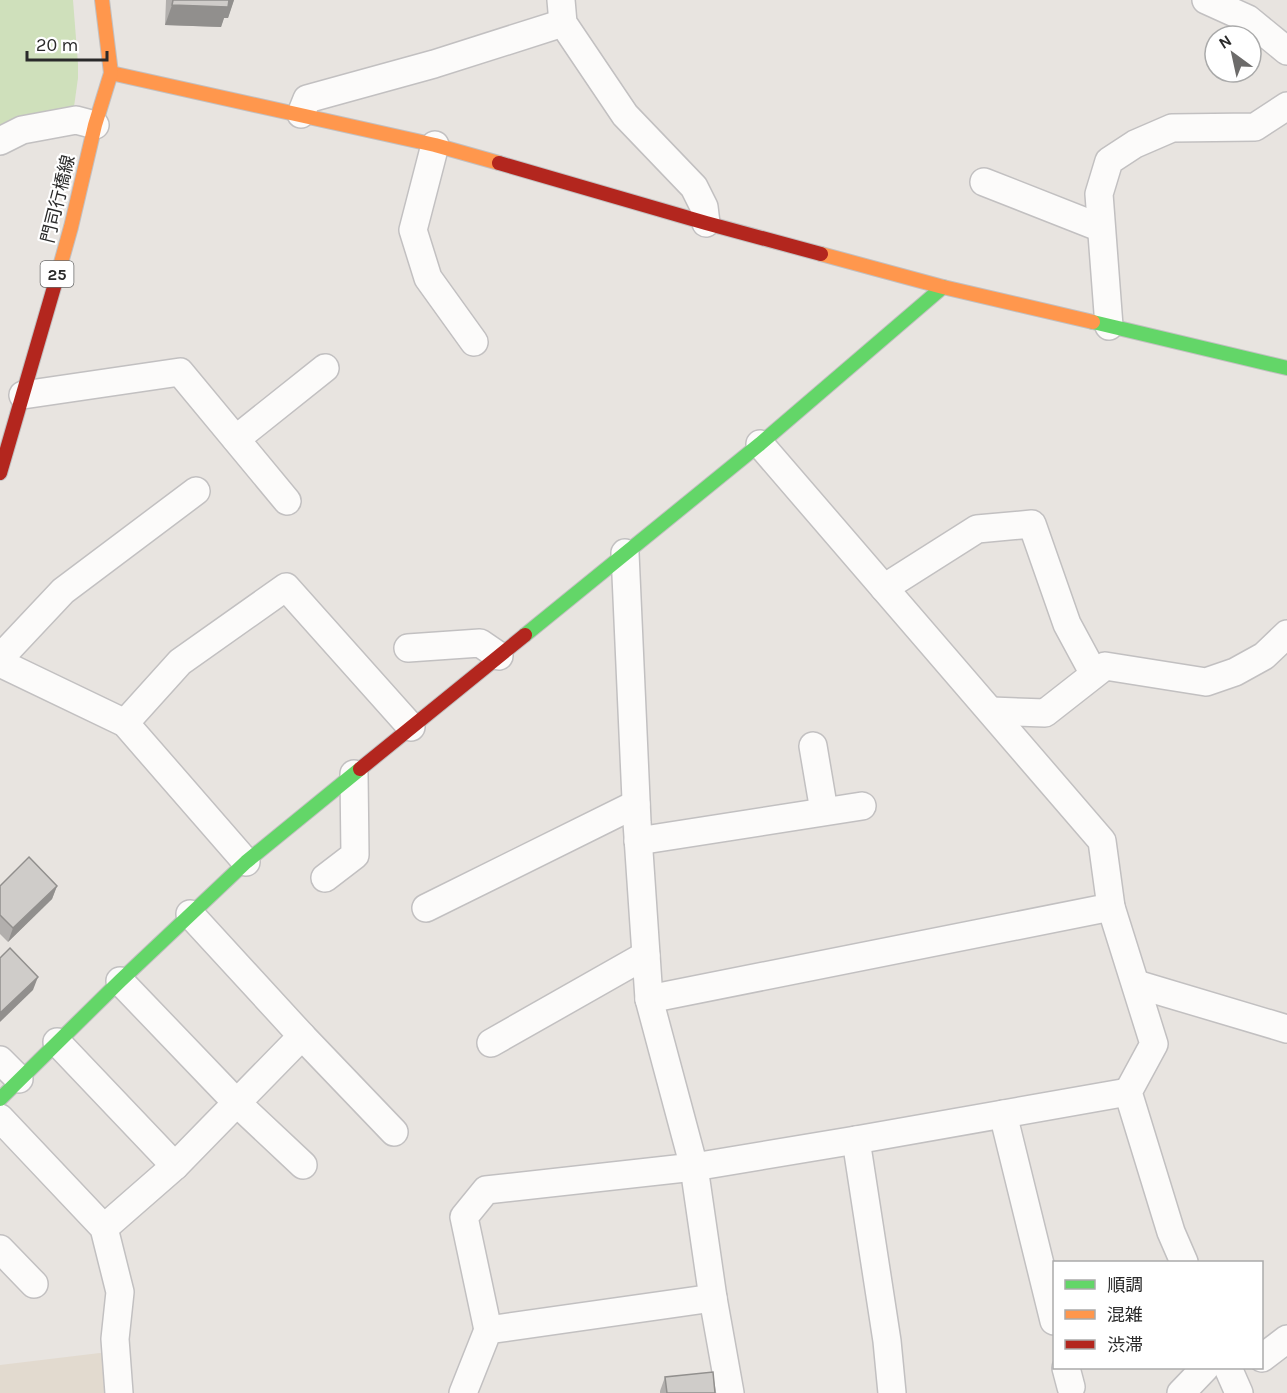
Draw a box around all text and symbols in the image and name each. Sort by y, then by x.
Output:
scale bar [27,24,106,62]
north arrow [1203,24,1263,84]
text: N [1215,31,1235,53]
text: 20 m [36,34,78,56]
street label: 門司行橋線 [36,153,80,245]
road number: 25 [40,261,74,287]
legend [1053,1261,1263,1369]
text: 順調 [1107,1274,1143,1296]
text: 混雑 [1107,1304,1143,1326]
text: 渋滞 [1107,1334,1143,1356]

